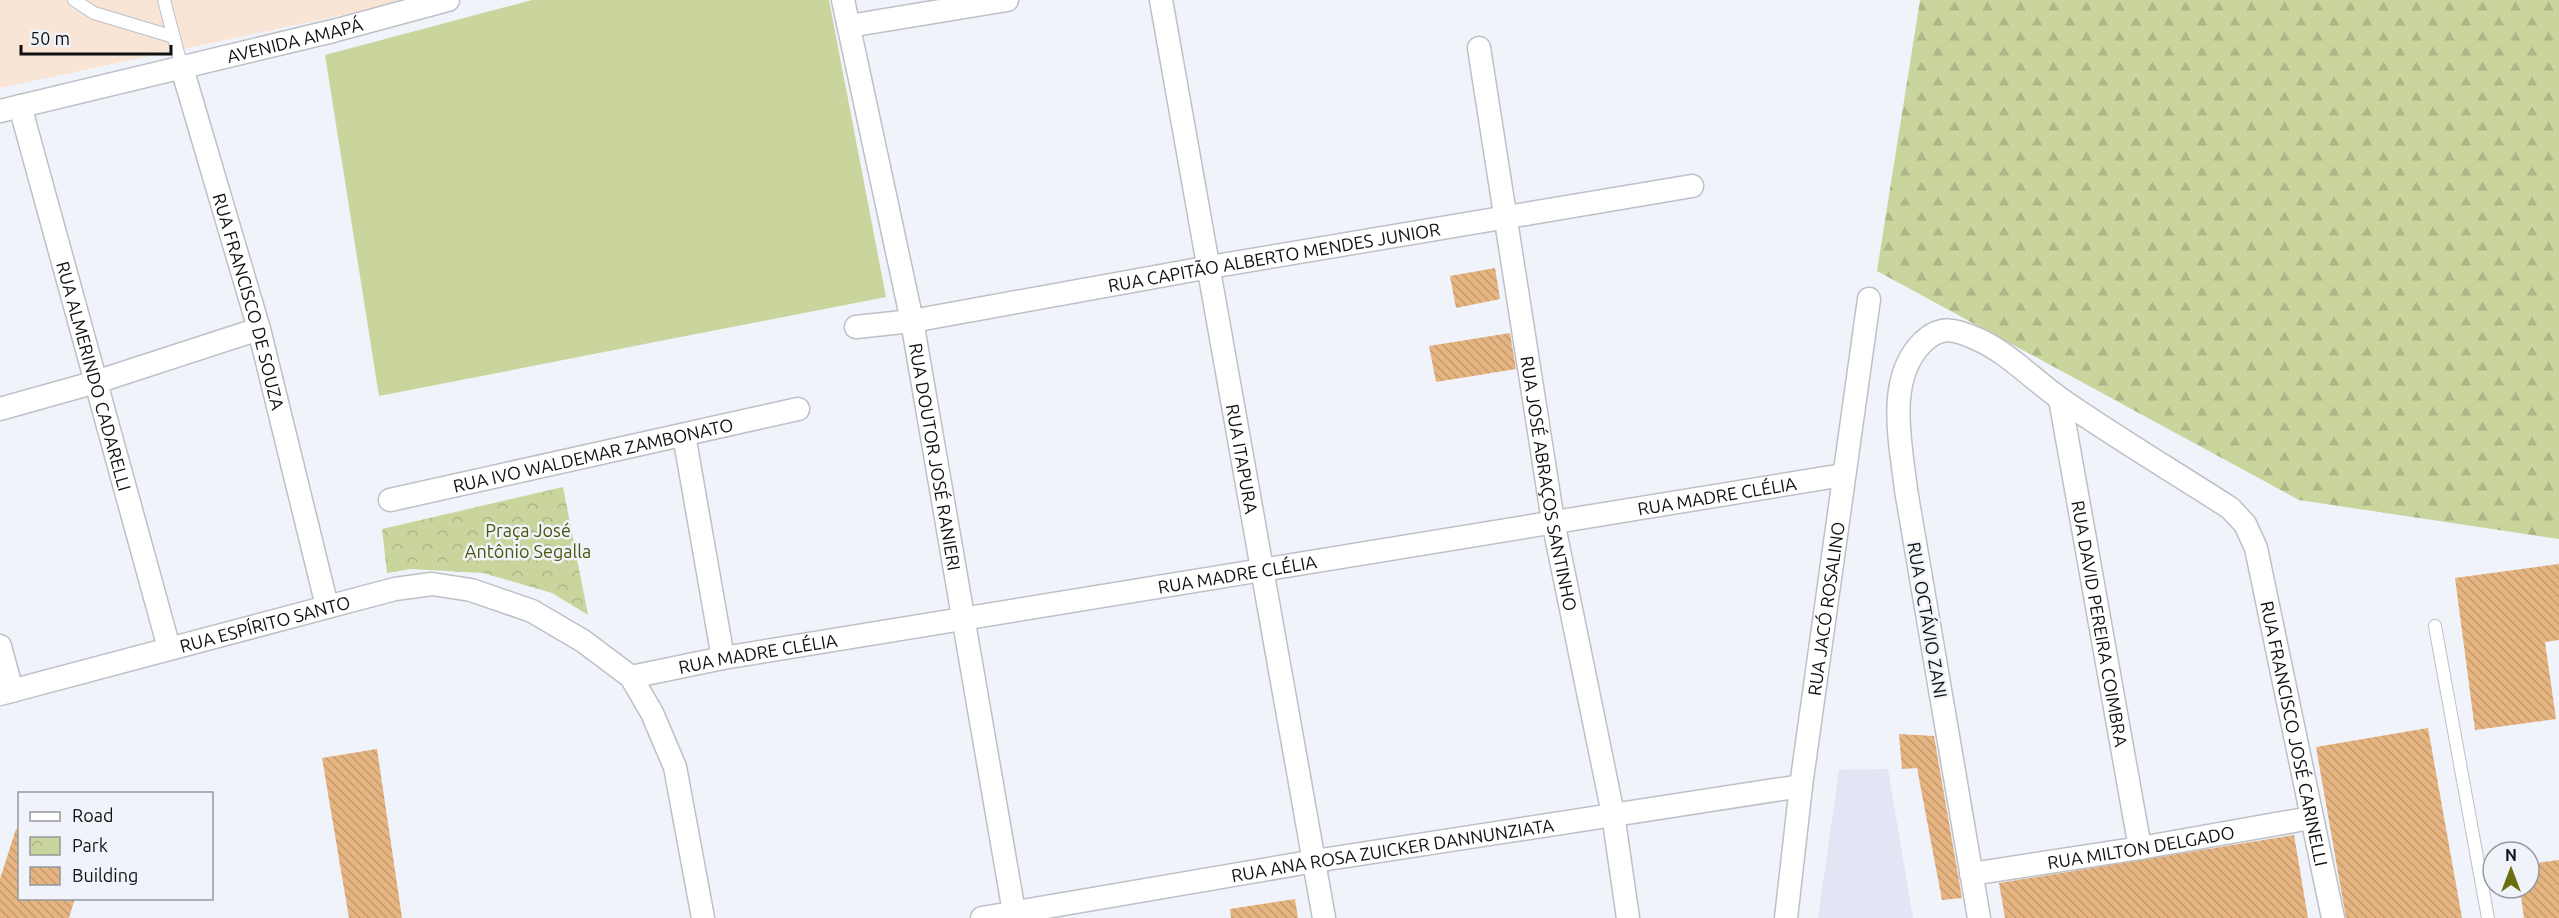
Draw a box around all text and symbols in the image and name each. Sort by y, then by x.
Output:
street label: AVENIDA AMAPÁ [225,12,365,66]
scale bar [21,18,171,56]
text: 50 m [30,28,70,48]
street label: RUA FRANCISCO DE SOUZA [209,191,289,412]
street label: RUA CAPITÃO ALBERTO MENDES JUNIOR [1106,218,1442,295]
street label: RUA ALMERINDO CADARELLI [53,259,135,493]
street label: RUA DOUTOR JOSÉ RANIERI [906,341,965,572]
street label: RUA JOSÉ ABRAÇOS SANTINHO [1517,354,1581,613]
street label: RUA ITAPURA [1223,402,1262,516]
street label: RUA IVO WALDEMAR ZAMBONATO [451,414,735,496]
street label: RUA MADRE CLÉLIA [1636,473,1798,518]
street label: RUA DAVID PEREIRA COIMBRA [2068,499,2132,749]
park label: Praça José Antônio Segalla [465,520,591,561]
street label: RUA JACÓ ROSALINO [1804,520,1848,697]
street label: RUA OCTÁVIO ZANI [1904,540,1953,700]
street label: RUA MADRE CLÉLIA [1156,551,1318,597]
street label: RUA ESPÍRITO SANTO [177,591,352,656]
street label: RUA FRANCISCO JOSÉ CARINELLI [2257,599,2332,868]
street label: RUA MADRE CLÉLIA [677,629,839,677]
legend [18,792,213,900]
text: Road [72,805,114,825]
street label: RUA ANA ROSA ZUICKER DANNUNZIATA [1230,814,1555,885]
street label: RUA MILTON DELGADO [2046,822,2236,872]
text: Park [72,835,108,855]
north arrow [2481,840,2541,900]
text: N [2505,846,2517,864]
text: Building [72,865,138,885]

